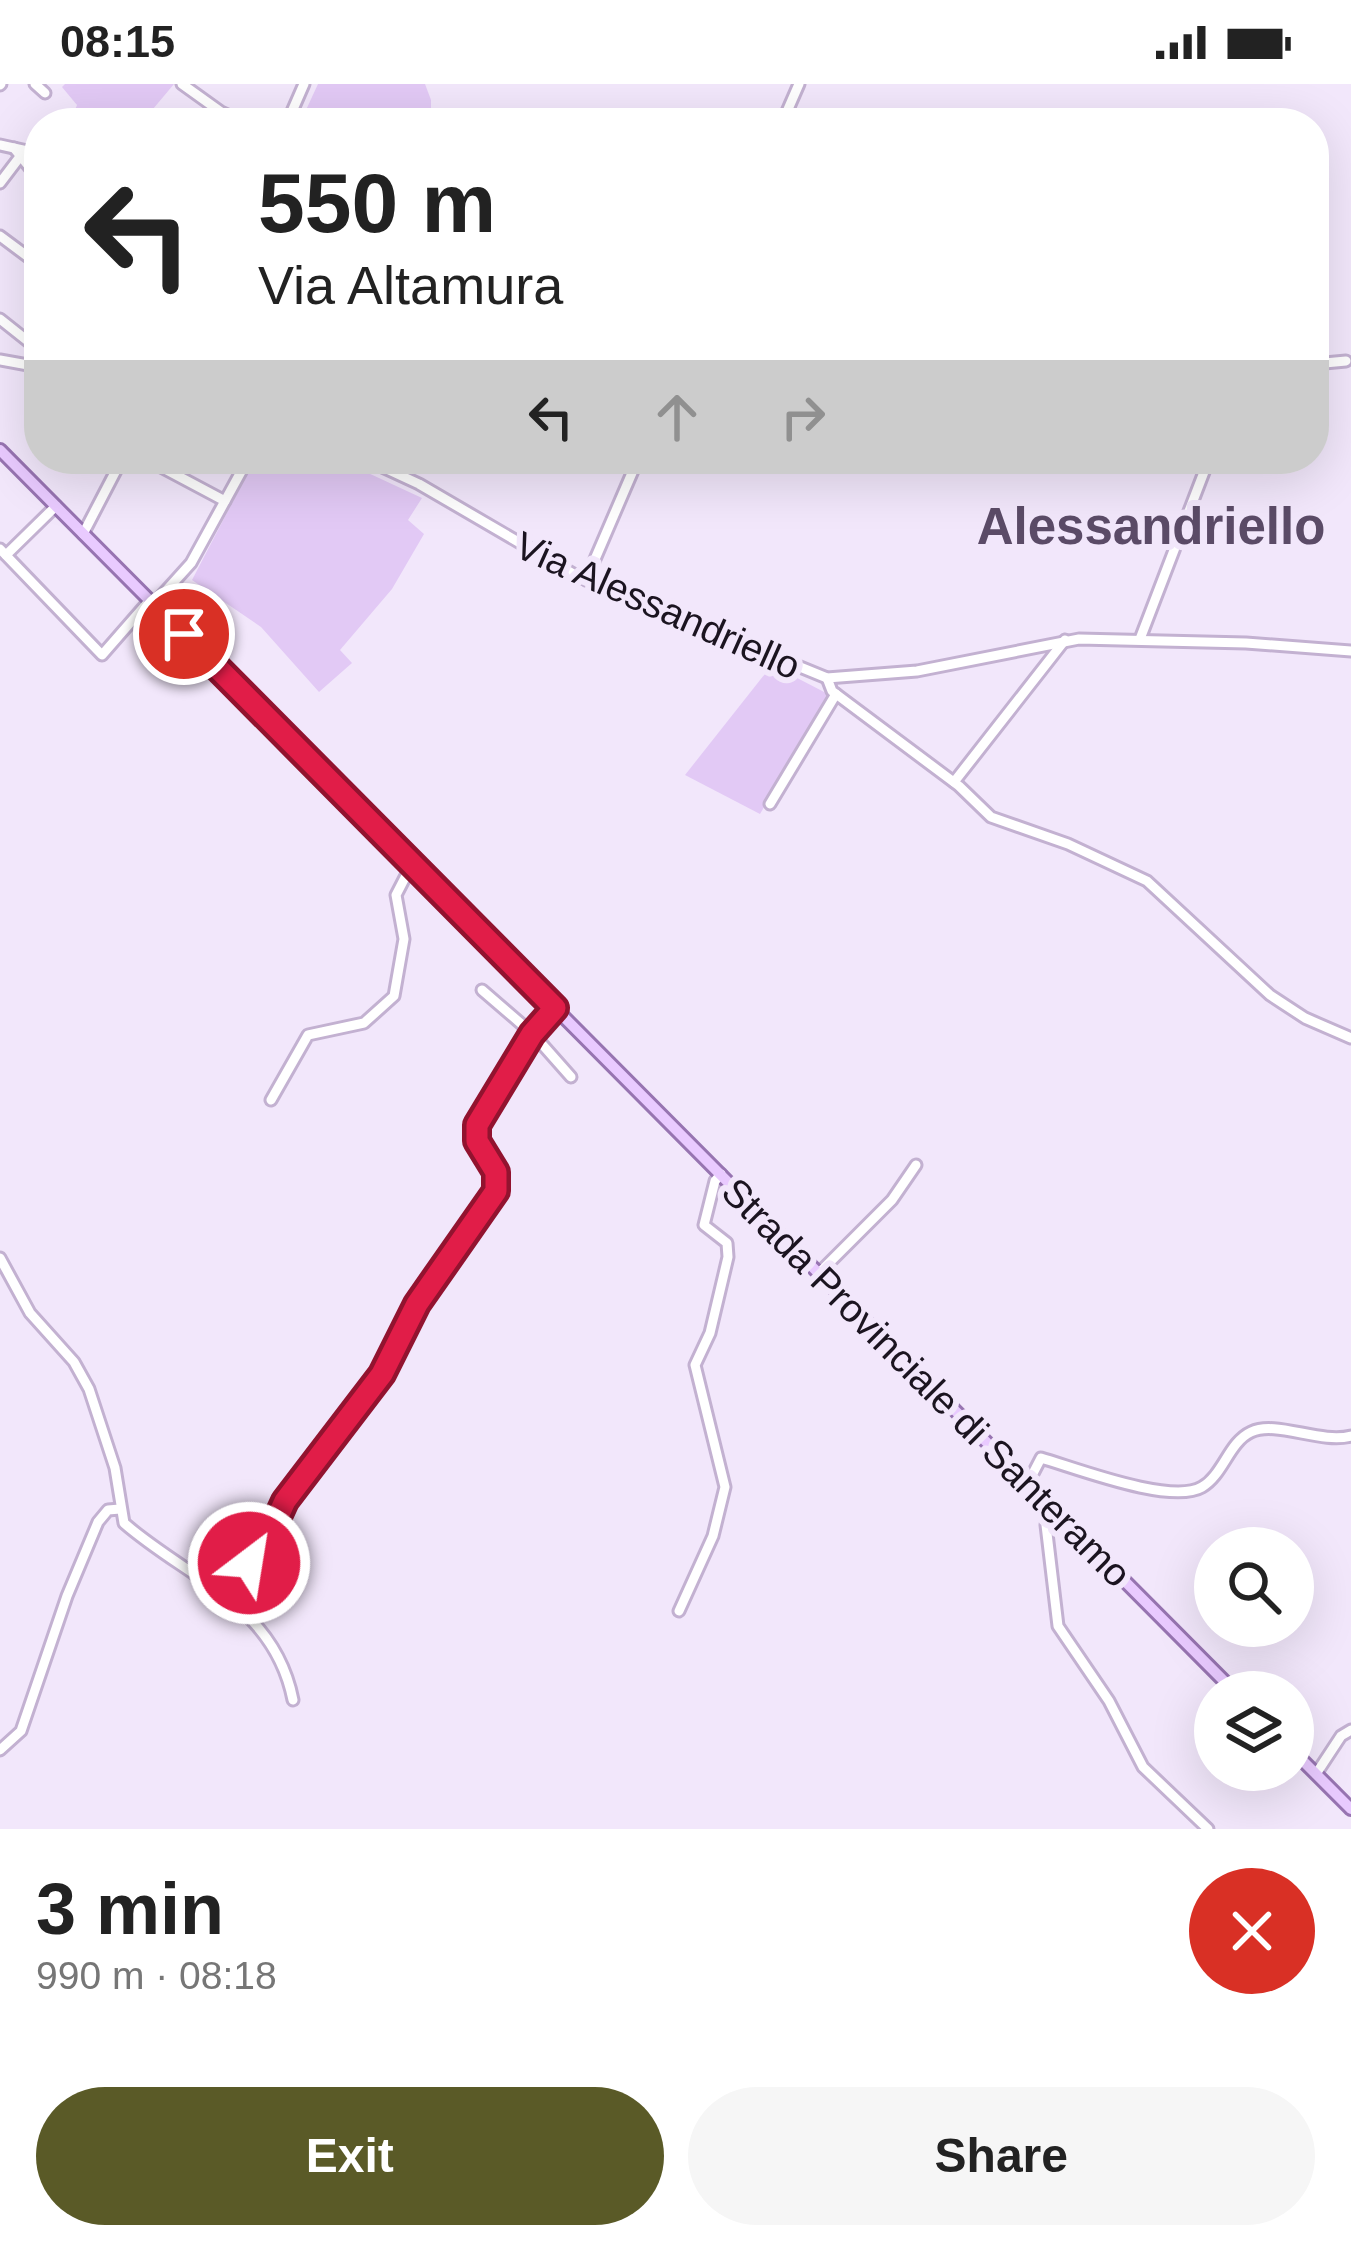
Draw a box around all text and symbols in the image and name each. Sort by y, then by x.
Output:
text: 08:15 [60,16,175,67]
icon: left [60,156,216,312]
text: 550 m [258,156,496,250]
text: Via Altamura [258,255,563,315]
icon: left [518,384,584,450]
icon: ahead [644,384,710,450]
icon: right [770,384,836,450]
district label: Alessandriello [977,498,1325,555]
street label: Via Alessandriello [509,523,807,688]
pin [133,583,235,685]
icon: arrive [151,601,217,667]
street label: Strada Provinciale di Santeramo [714,1169,1140,1595]
position arrow [186,1500,312,1626]
map controls [1194,1527,1314,1791]
button: search [1194,1527,1314,1647]
button: layers [1194,1671,1314,1791]
button: close [1189,1868,1315,1994]
text: 3 min [36,1869,224,1949]
text: 990 m · 08:18 [36,1954,277,1997]
button: Exit [36,2087,664,2225]
button: Share [688,2087,1315,2225]

